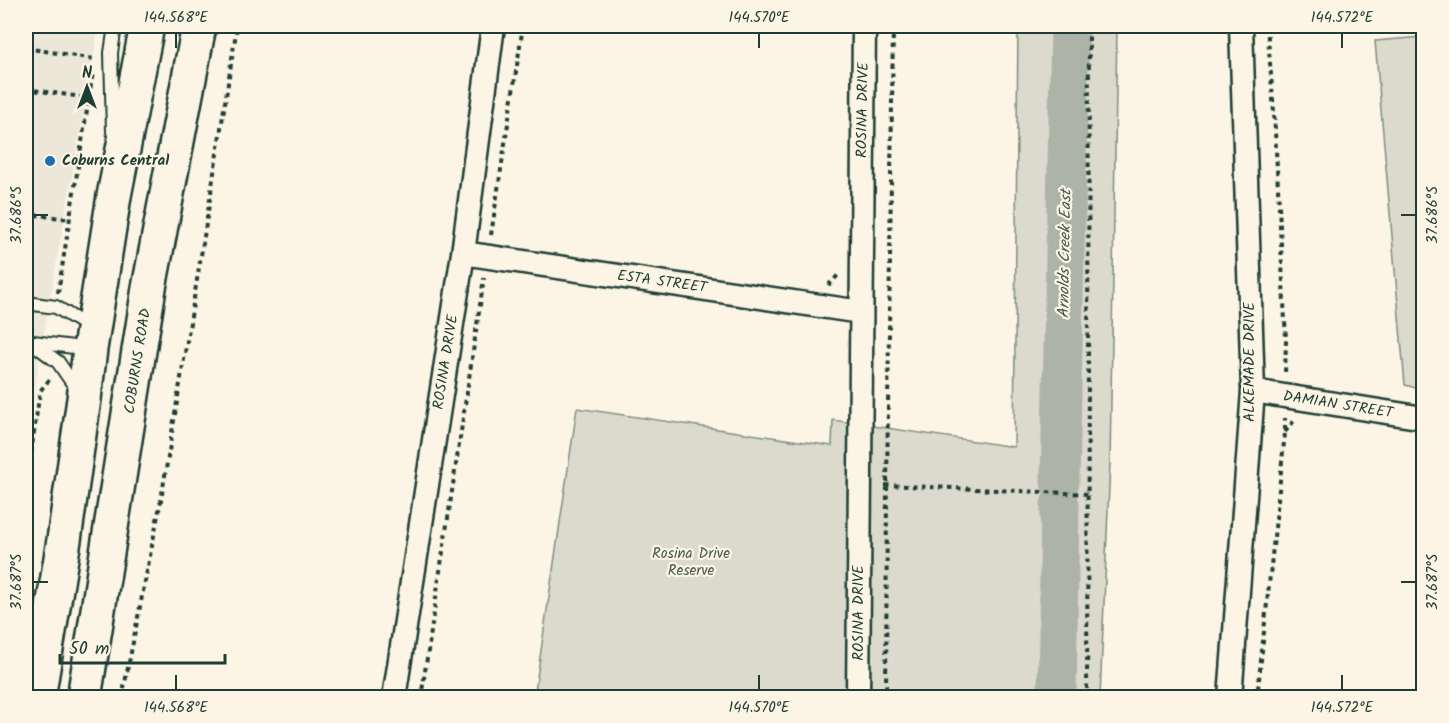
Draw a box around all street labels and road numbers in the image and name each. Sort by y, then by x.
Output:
street label: ROSINA DRIVE [850,61,876,158]
street label: ESTA STREET [616,264,710,300]
street label: ALKEMADE DRIVE [1238,301,1262,422]
street label: COBURNS ROAD [118,306,158,415]
street label: ROSINA DRIVE [427,312,466,411]
street label: DAMIAN STREET [1281,384,1397,426]
street label: ROSINA DRIVE [847,564,871,661]

